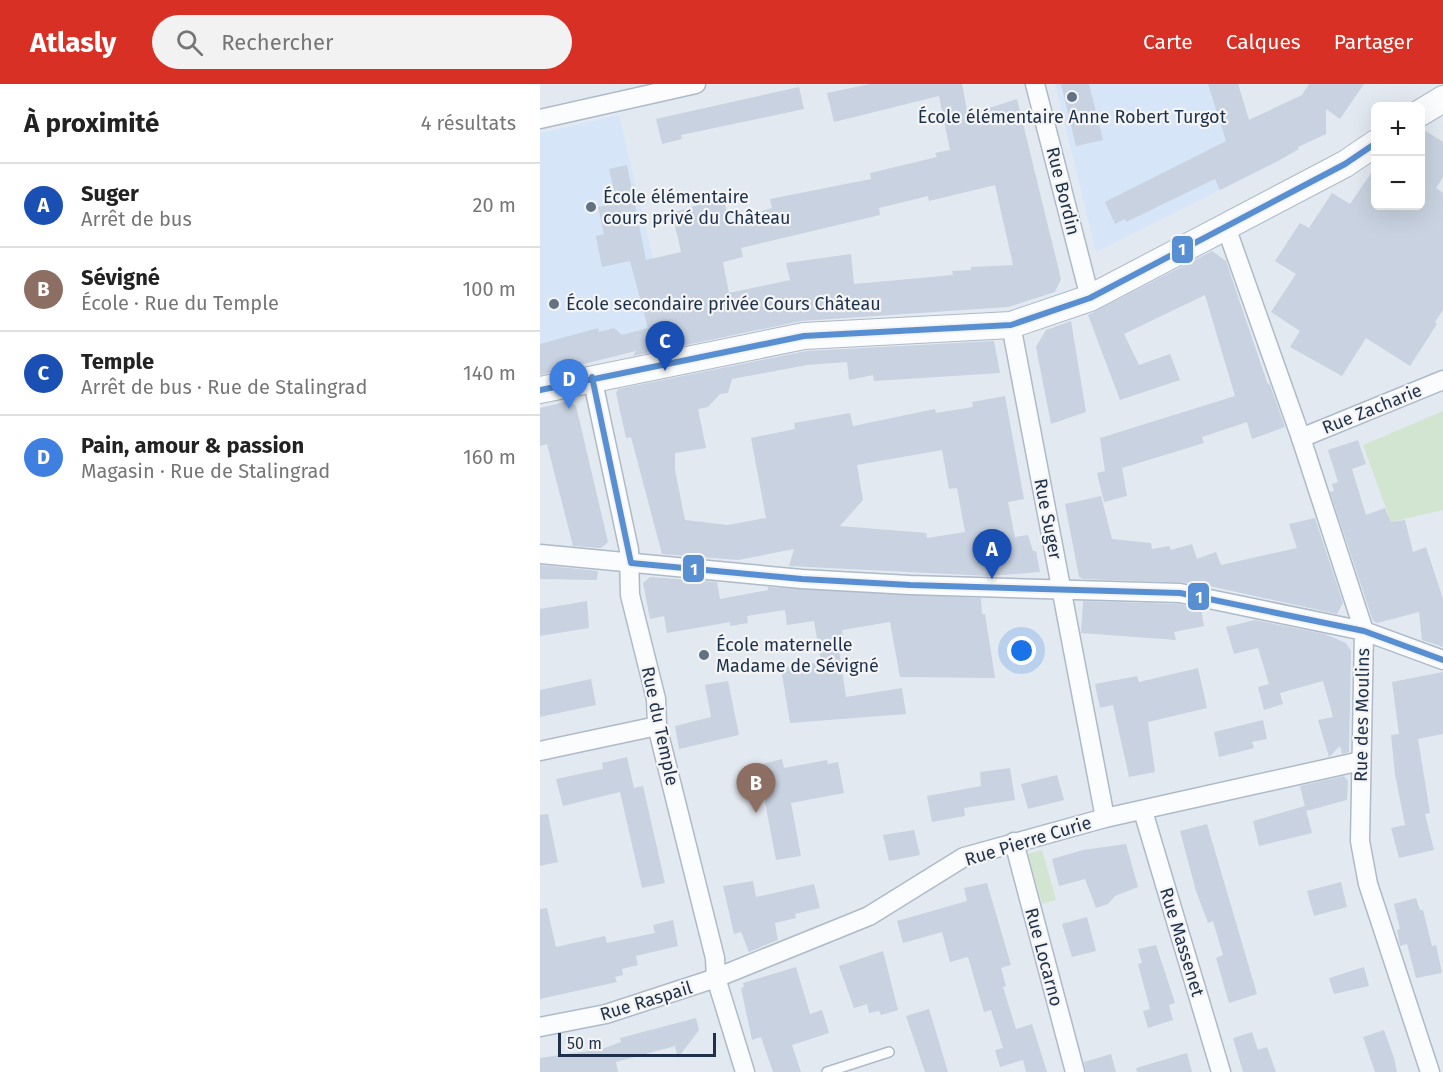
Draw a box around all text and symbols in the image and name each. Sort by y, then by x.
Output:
search box [152,15,572,69]
text: Atlasly [30,26,116,59]
icon: search [173,26,206,59]
text: Rechercher [221,29,333,56]
text: Carte [1143,29,1193,55]
text: Calques [1226,29,1301,55]
text: Partager [1334,29,1413,55]
marker: École élémentaire Anne Robert Turgot [1065,90,1079,104]
map controls [1371,102,1425,210]
button: + [1371,102,1425,156]
place label: École élémentaire Anne Robert Turgot [918,105,1227,128]
text: À proximité [24,108,159,139]
text: 4 résultats [421,111,516,135]
street label: Rue Bordin [1041,145,1085,237]
button: − [1371,156,1425,210]
text: Suger [81,180,139,207]
place label: École élémentaire cours privé du Château [603,185,791,229]
text: A [38,193,49,217]
text: 20 m [473,193,516,217]
marker: École élémentaire cours privé du Château [584,200,598,214]
text: Arrêt de bus [81,207,192,231]
line badge: 1 [1171,235,1194,264]
text: 1 [1178,240,1186,259]
text: Sévigné [81,264,160,291]
text: B [37,277,50,301]
text: 100 m [463,277,516,301]
text: École · Rue du Temple [81,291,279,315]
place label: École secondaire privée Cours Château [566,292,881,315]
marker: École secondaire privée Cours Château [547,297,561,311]
pin: C [646,322,684,371]
text: Temple [81,348,154,375]
pin: D [549,360,588,409]
text: C [38,361,49,385]
text: 140 m [463,361,516,385]
text: Arrêt de bus · Rue de Stalingrad [81,375,367,399]
street label: Rue Zacharie [1319,379,1425,439]
text: Pain, amour & passion [81,432,304,459]
text: D [37,445,50,469]
text: 160 m [463,445,516,469]
text: Magasin · Rue de Stalingrad [81,459,330,483]
street label: Rue Suger [1029,477,1067,561]
pin: A [972,530,1012,579]
line badge: 1 [682,554,705,583]
text: 1 [690,560,698,579]
line badge: 1 [1187,582,1210,611]
text: 1 [1195,588,1203,607]
place label: École maternelle Madame de Sévigné [716,633,879,677]
your location [1007,636,1036,665]
marker: École maternelle Madame de Sévigné [697,648,711,662]
street label: Rue des Moulins [1350,648,1374,782]
street label: Rue du Temple [637,664,683,788]
pin: B [736,764,776,813]
street label: Rue Pierre Curie [962,811,1094,871]
street label: Rue Massenet [1155,885,1209,1000]
street label: Rue Locarno [1020,905,1068,1009]
street label: Rue Raspail [597,977,695,1025]
scale bar [558,1030,716,1058]
text: 50 m [567,1034,602,1053]

